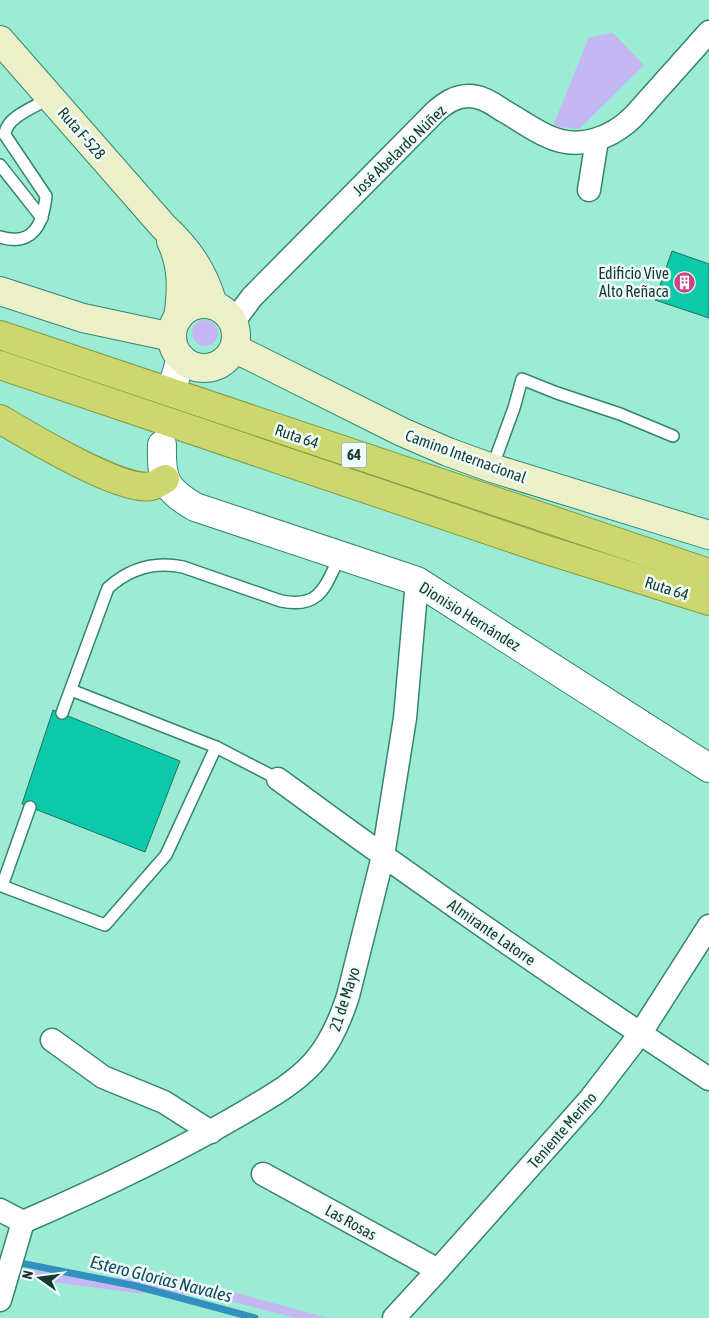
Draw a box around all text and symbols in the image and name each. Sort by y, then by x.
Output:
street label: José Abelardo Núñez [349,101,449,199]
street label: Ruta F-528 [55,103,109,163]
place label: Edificio Vive Alto Reñaca [598,264,669,300]
building icon: Edificio Vive Alto Reñaca [673,270,697,294]
street label: Ruta 64 [273,420,321,452]
street label: Camino Internacional [403,426,530,486]
road number: 64 [342,442,366,468]
street label: Ruta 64 [643,572,691,604]
street label: Dionisio Hernández [416,578,524,654]
street label: Almirante Latorre [445,895,539,969]
street label: 21 de Mayo [325,965,364,1034]
street label: Teniente Merino [524,1088,600,1172]
street label: Las Rosas [322,1201,380,1244]
water label: Estero Glorias Navales [88,1251,234,1306]
north arrow [15,1253,65,1303]
text: N [19,1269,36,1281]

